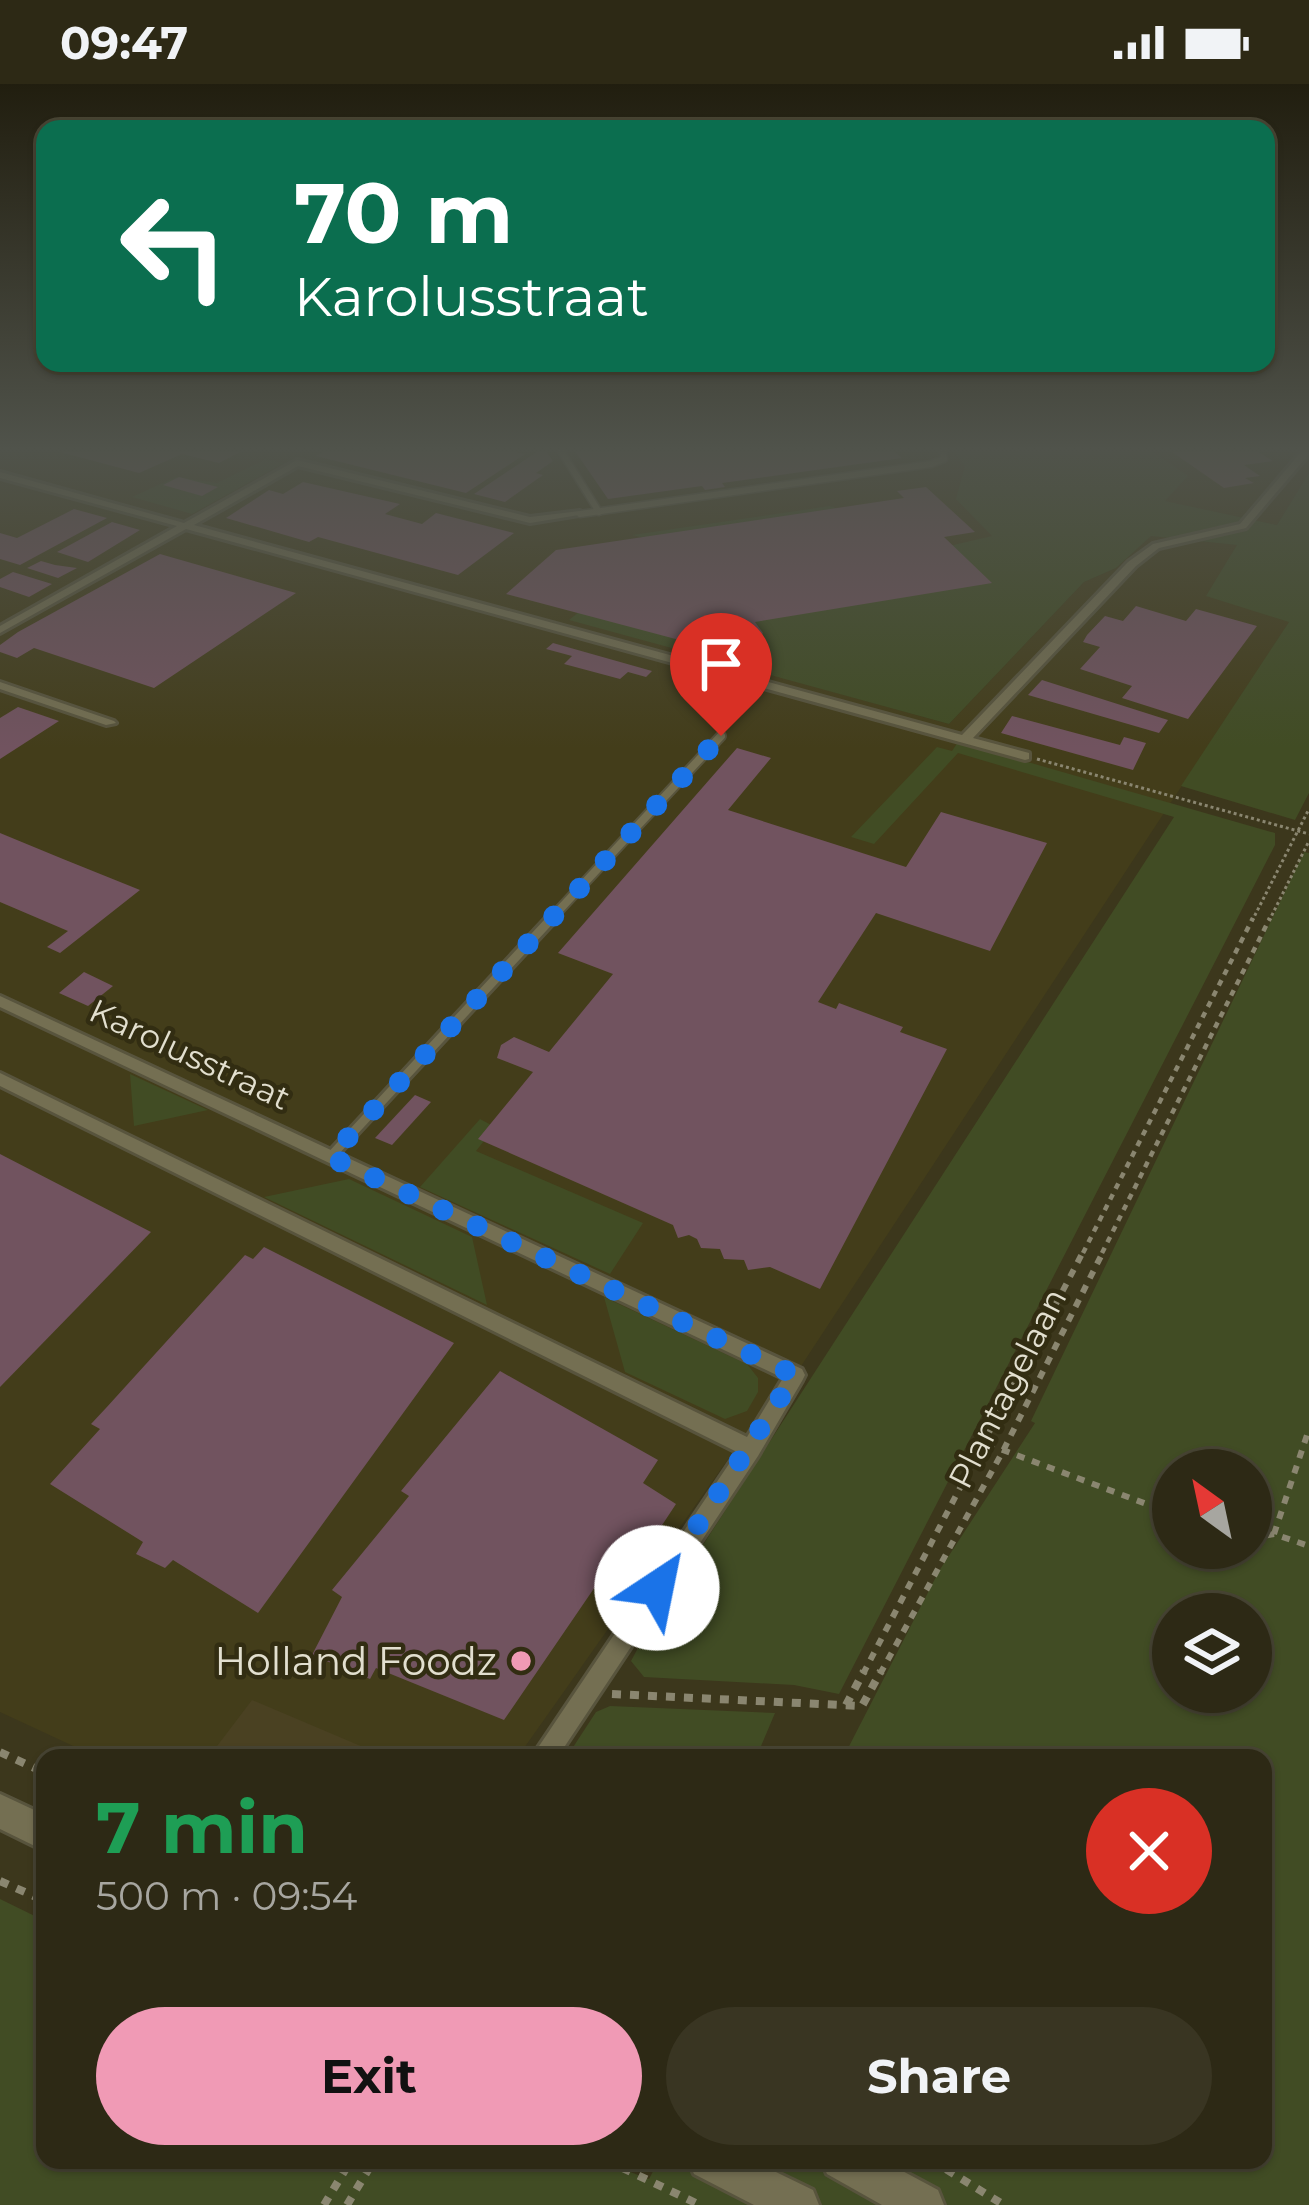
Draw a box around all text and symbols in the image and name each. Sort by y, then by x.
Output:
text: 09:47 [60,15,188,70]
text: 70 m [294,162,513,264]
icon: left [96,168,252,324]
text: Karolusstraat [294,264,649,330]
pin [670,613,772,736]
icon: arrive [688,631,754,697]
street label: Karolusstraat [83,990,297,1118]
street label: Plantagelaan [939,1281,1075,1495]
north arrow [1152,1449,1272,1569]
map controls [1152,1449,1272,1713]
position arrow [594,1525,720,1651]
button: layers [1152,1593,1272,1713]
place label: Holland Foodz [215,1637,497,1685]
marker: Holland Foodz [508,1648,534,1674]
text: 7 min [96,1783,308,1871]
button: close [1086,1788,1212,1914]
text: 500 m · 09:54 [96,1872,357,1920]
button: Exit [96,2007,642,2145]
button: Share [666,2007,1212,2145]

